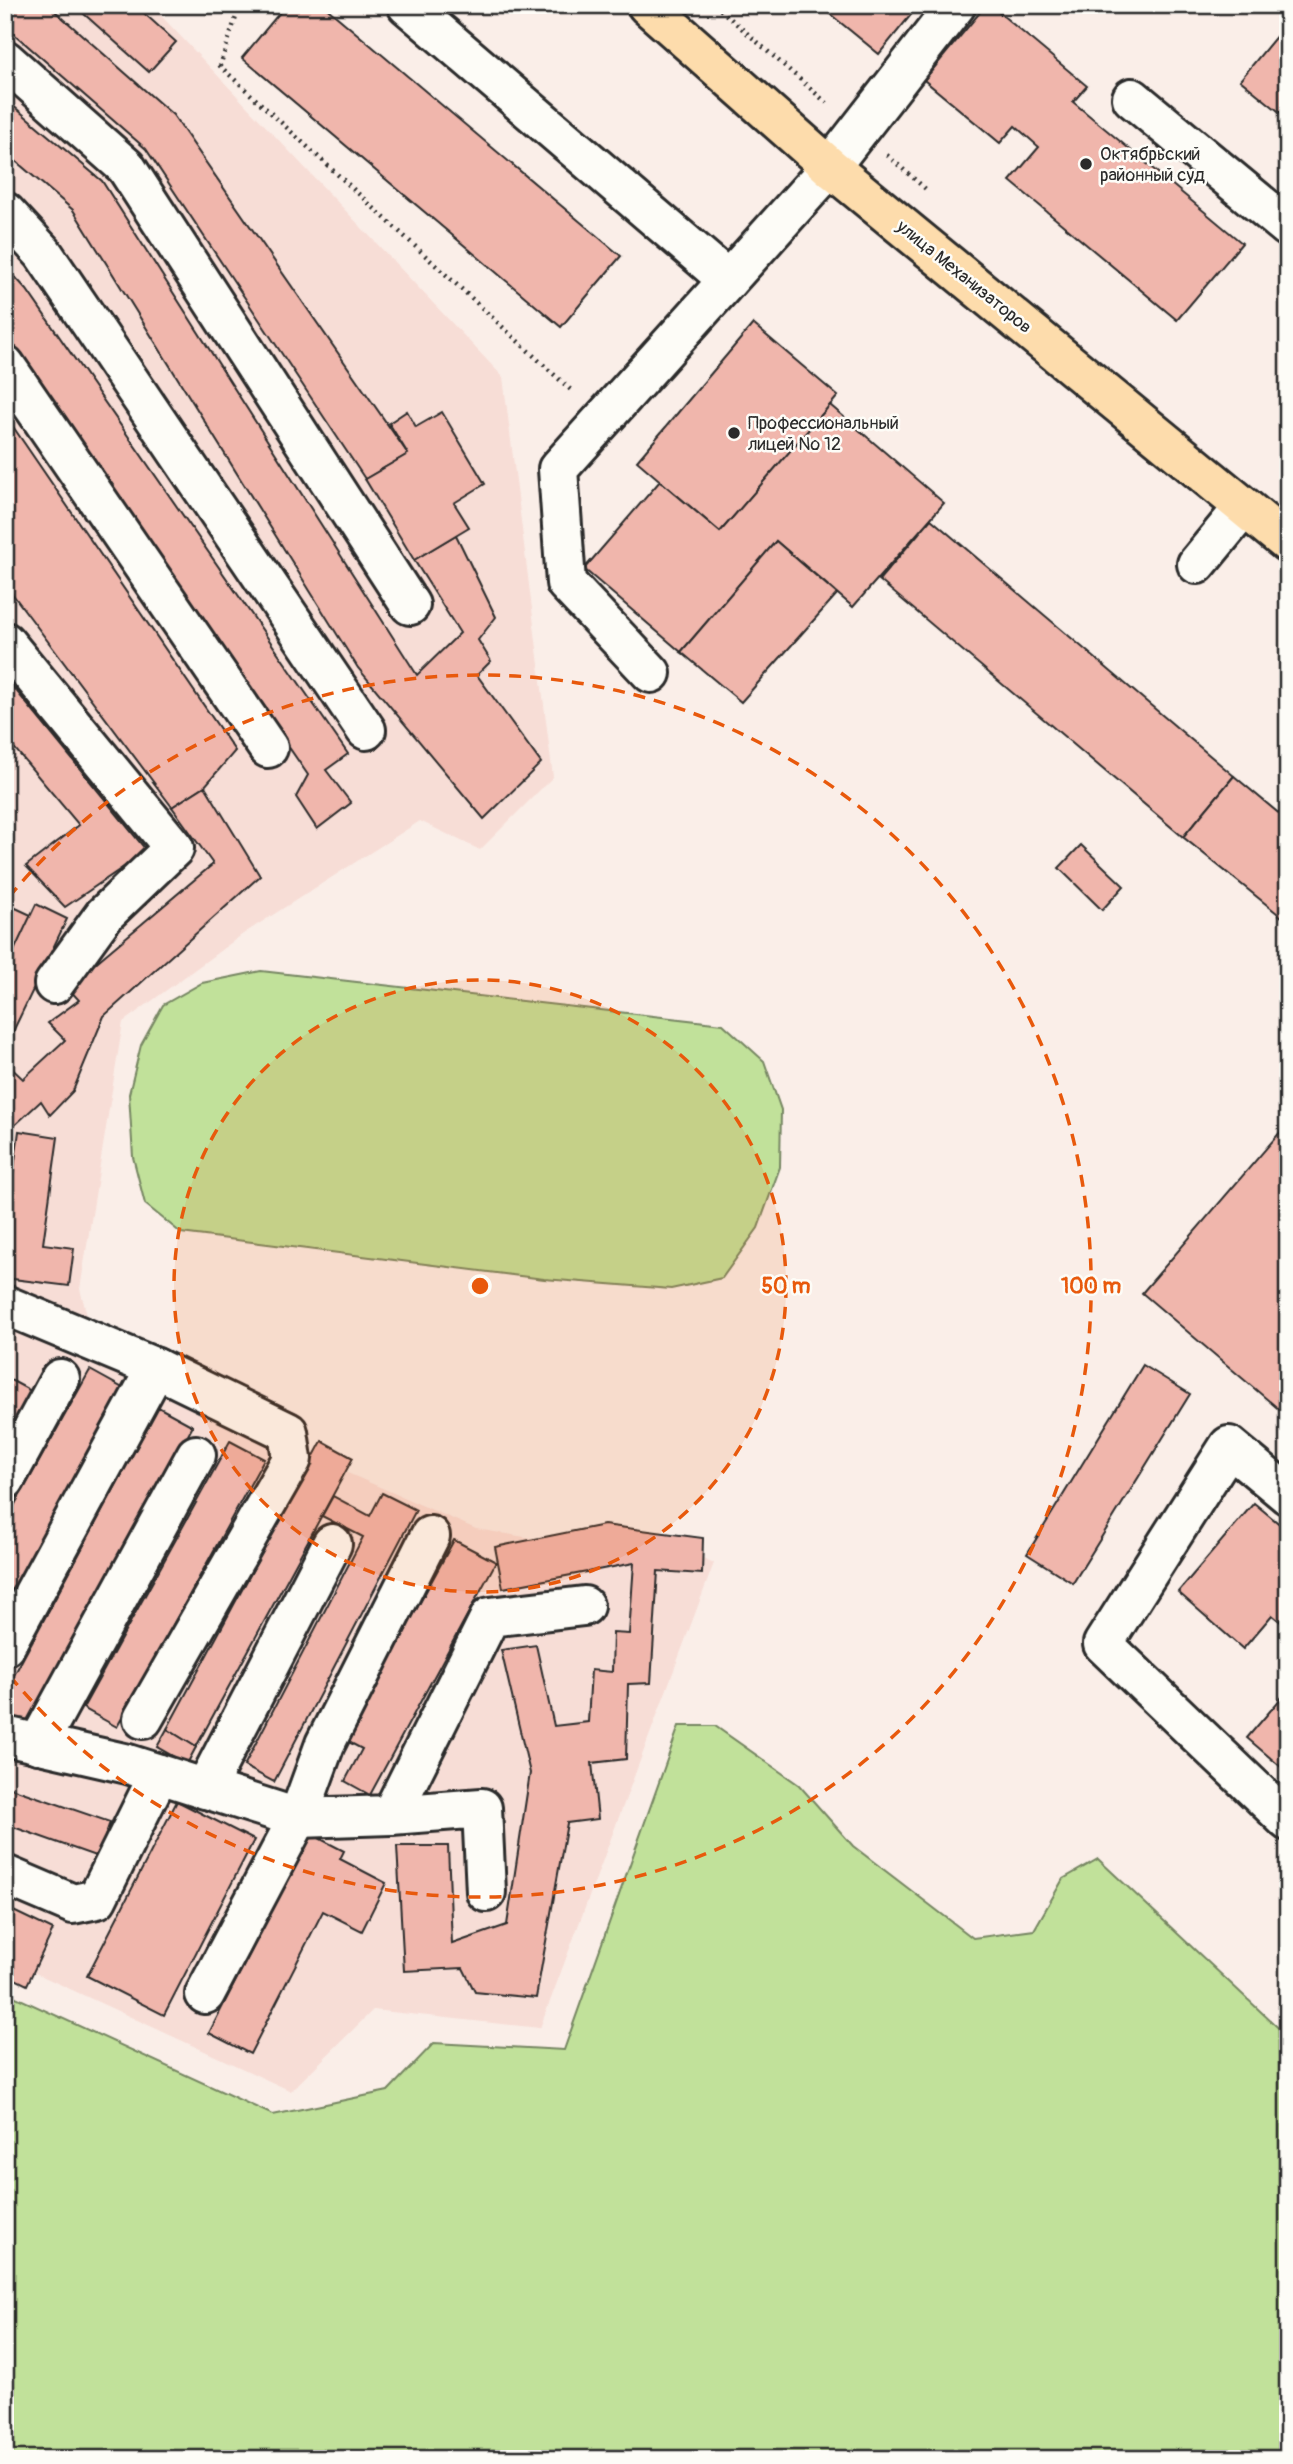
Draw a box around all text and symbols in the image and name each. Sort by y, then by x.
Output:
place label: Октябрьский районный суд [1100,143,1205,187]
marker: Октябрьский районный суд [1078,156,1094,172]
street label: улица Механизаторов [891,215,1036,339]
place label: Профессиональный лицей № 12 [748,412,899,456]
marker: Профессиональный лицей № 12 [726,425,742,441]
text: 50 m [762,1273,811,1300]
text: 100 m [1061,1273,1121,1300]
centre of rings [468,1274,492,1298]

